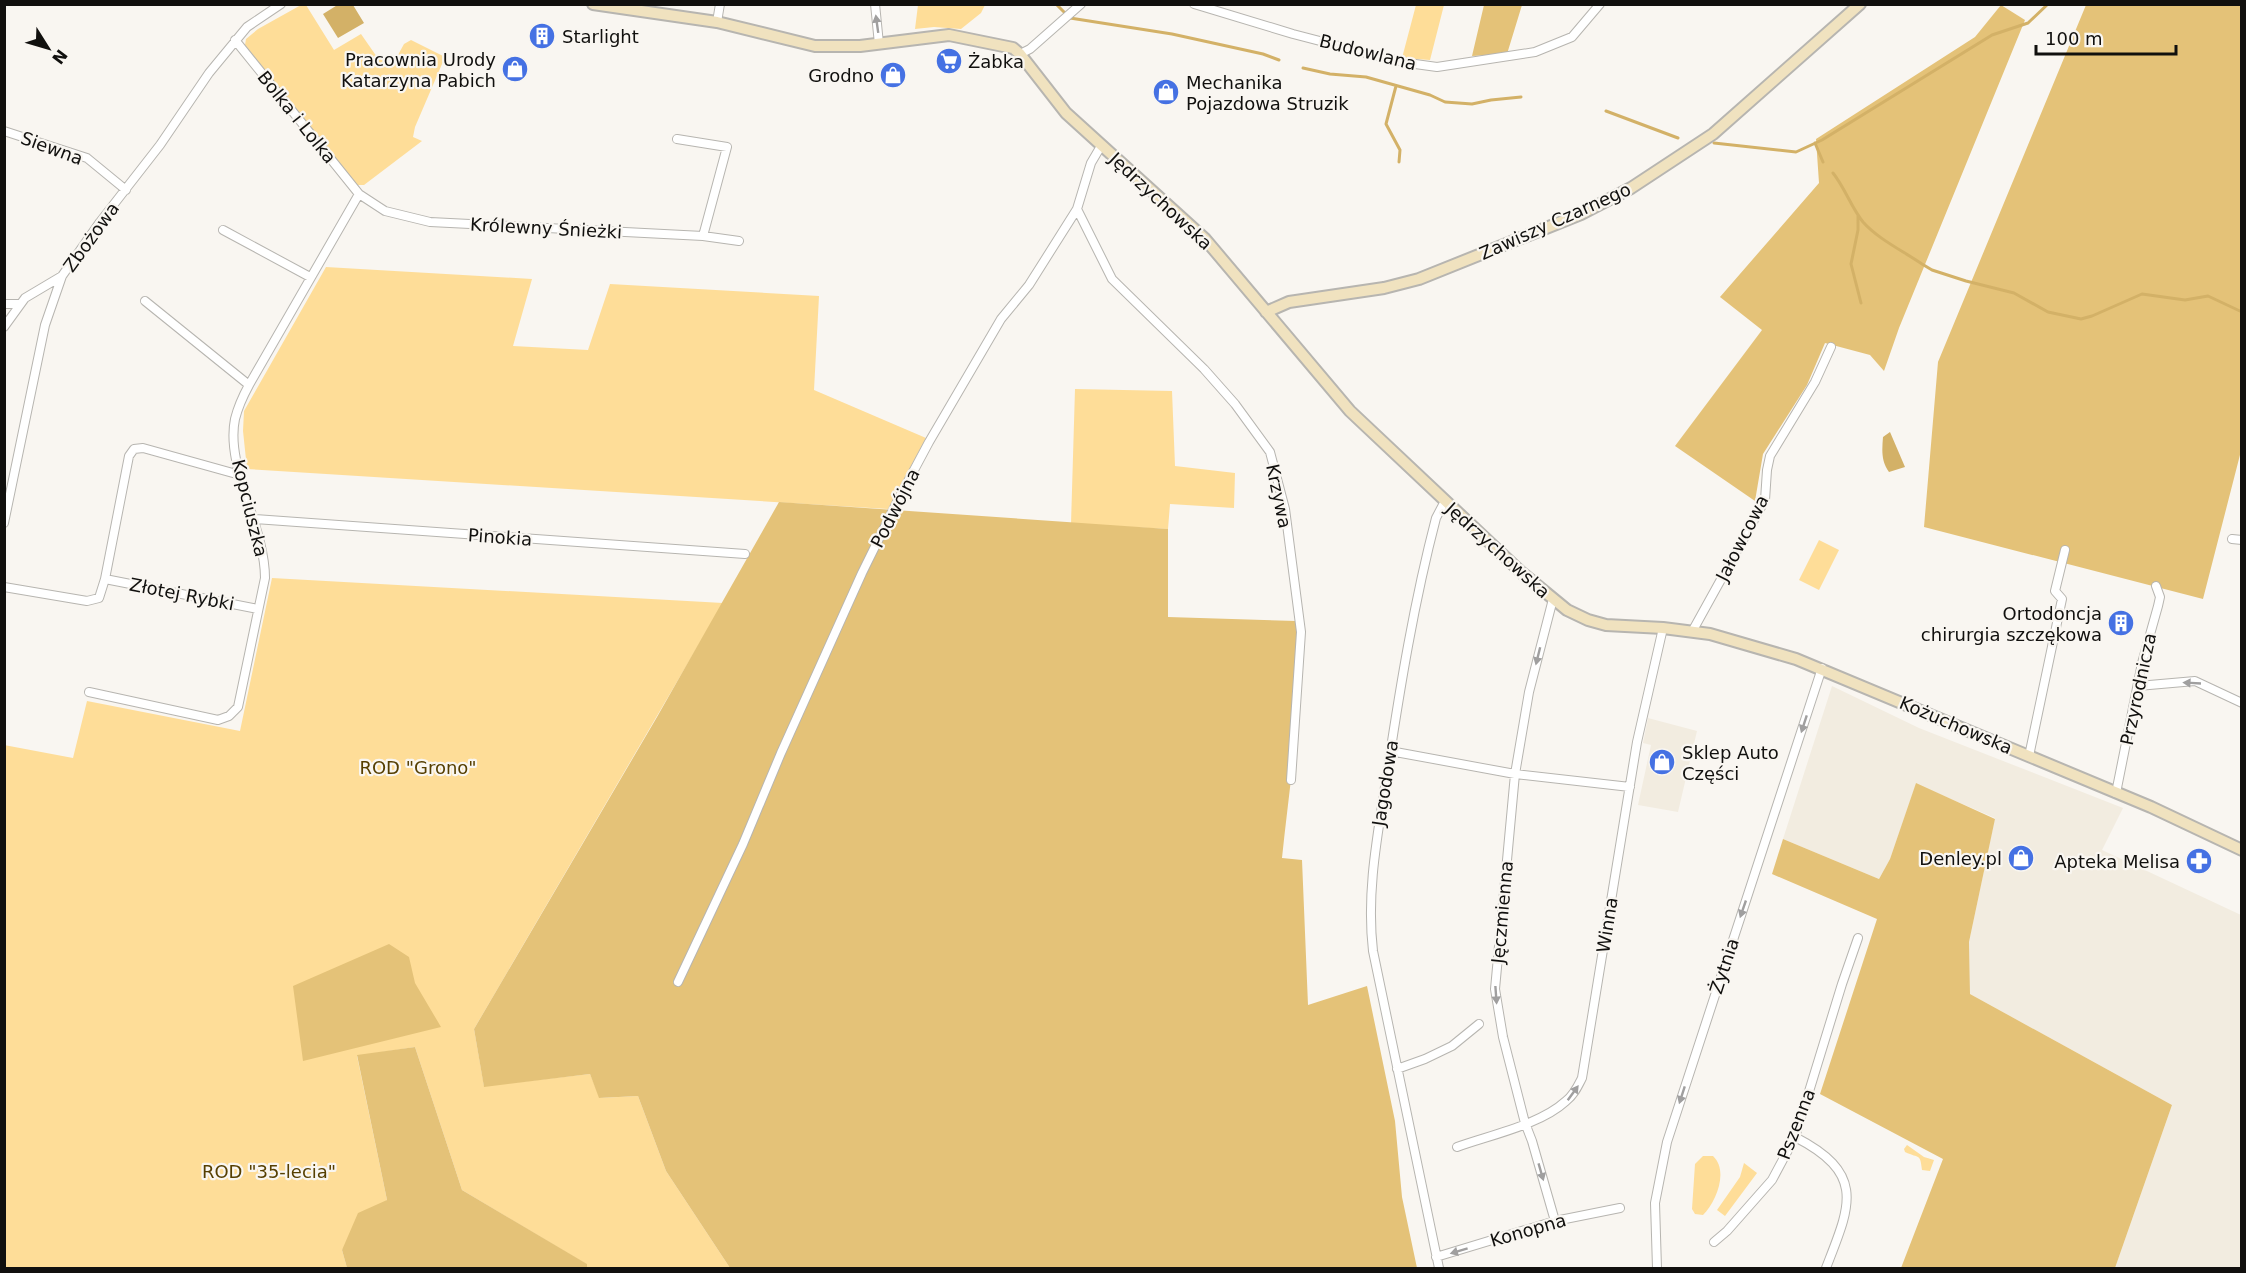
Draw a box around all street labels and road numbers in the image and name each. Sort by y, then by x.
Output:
street label: Budowlana [1317,30,1419,74]
street label: Bolka i Lolka [253,67,341,167]
street label: Siewna [18,127,86,169]
street label: Jędrzychowska [1105,147,1217,254]
street label: Zawiszy Czarnego [1476,178,1634,264]
street label: Zbożowa [59,198,123,276]
street label: Królewny Śnieżki [469,214,623,242]
street label: Kopciuszka [228,457,272,559]
street label: Krzywa [1262,462,1296,530]
street label: Podwójna [866,465,924,551]
street label: Jałowcowa [1711,491,1773,585]
street label: Jędrzychowska [1441,497,1554,602]
street label: Pinokia [467,524,533,550]
street label: Złotej Rybki [128,574,236,614]
street label: Przyrodnicza [2116,631,2160,747]
street label: Kożuchowska [1897,692,2015,758]
street label: Jagodowa [1368,738,1402,829]
street label: Jęczmienna [1487,860,1517,965]
street label: Winna [1592,896,1622,954]
street label: Żytnia [1705,935,1743,997]
street label: Pszenna [1773,1086,1819,1162]
street label: Konopna [1488,1209,1568,1251]

